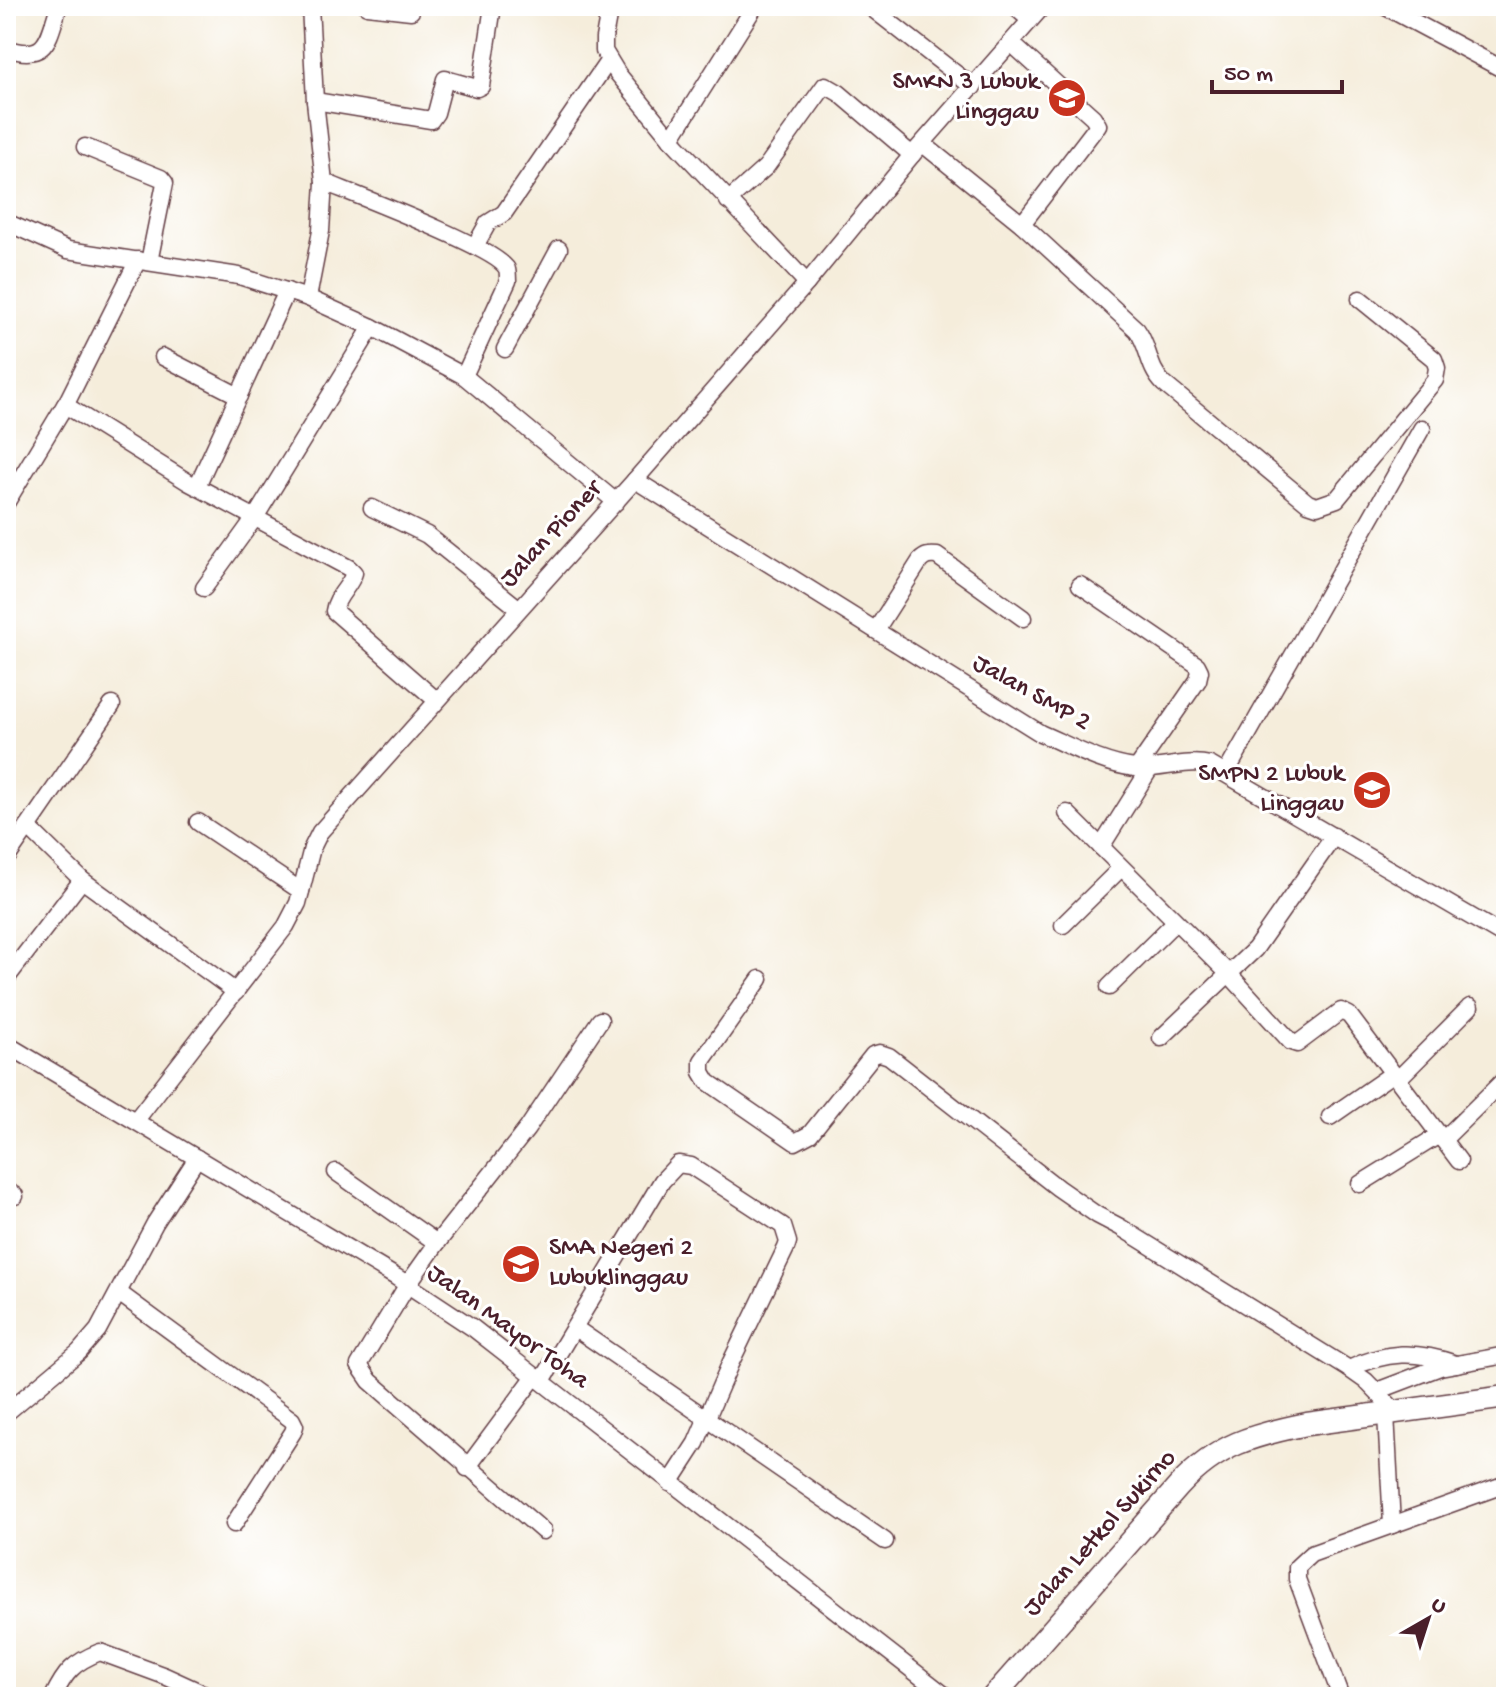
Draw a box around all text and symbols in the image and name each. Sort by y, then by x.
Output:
scale bar [1212,44,1342,94]
text: 50 m [1224,61,1273,90]
place label: SMKN 3 Lubuk Linggau [893,68,1041,129]
school or university icon: SMKN 3 Lubuk Linggau [1046,77,1088,119]
street label: Jalan Pioner [495,473,611,595]
street label: Jalan SMP 2 [967,649,1096,739]
place label: SMPN 2 Lubuk Linggau [1198,760,1346,821]
school or university icon: SMPN 2 Lubuk Linggau [1351,769,1393,811]
place label: SMA Negeri 2 Lubuklinggau [549,1234,693,1295]
school or university icon: SMA Negeri 2 Lubuklinggau [500,1243,542,1285]
street label: Jalan Mayor Toha [420,1259,595,1398]
street label: Jalan Letkol Sukirno [1018,1444,1184,1624]
north arrow [1388,1579,1468,1659]
text: U [1425,1592,1451,1621]

